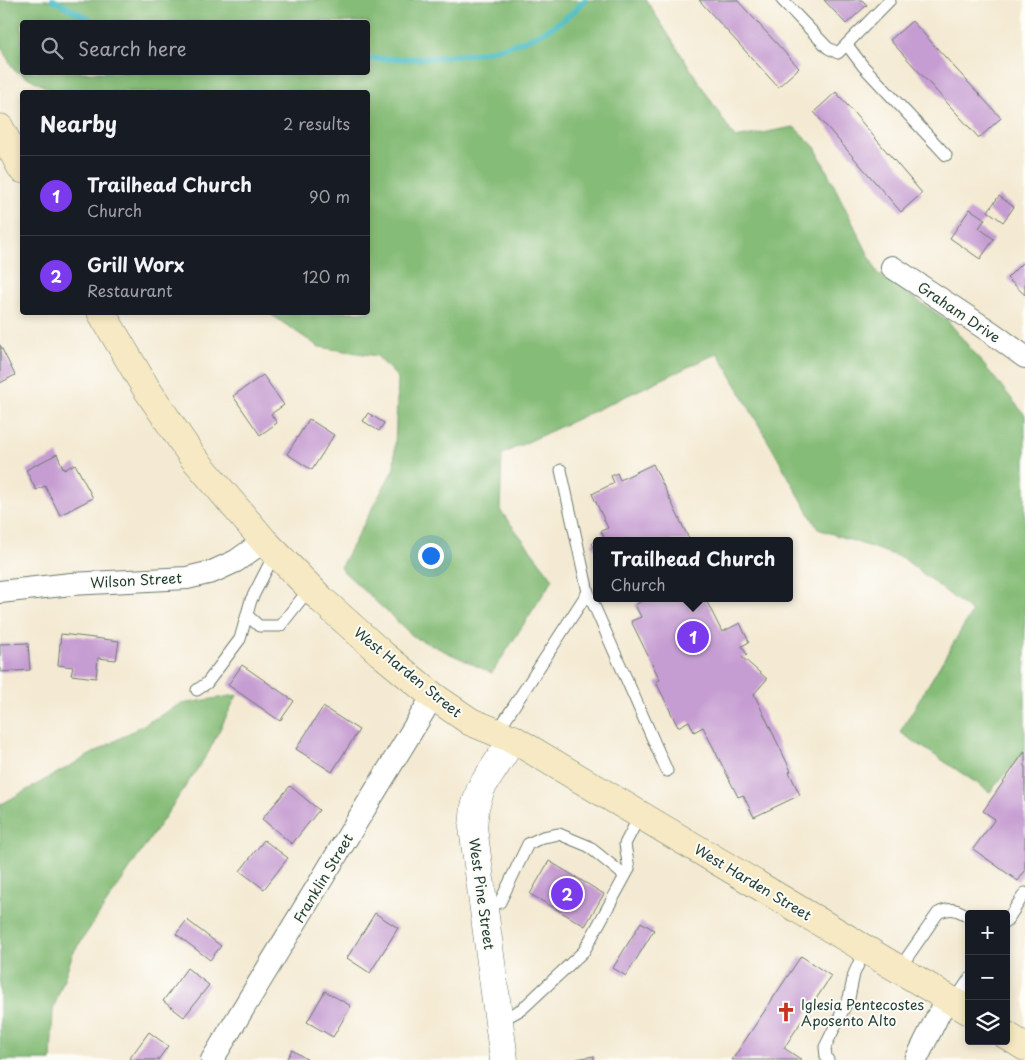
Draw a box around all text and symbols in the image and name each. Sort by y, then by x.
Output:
search box [20,20,370,75]
icon: search [38,34,66,62]
text: Search here [78,34,187,62]
text: Nearby [40,107,117,139]
text: 2 results [283,111,350,135]
text: Trailhead Church [87,170,252,198]
text: 1 [52,184,60,208]
text: 90 m [309,184,350,208]
text: Church [87,198,142,222]
text: Grill Worx [87,250,184,278]
text: 2 [50,264,62,288]
text: 120 m [303,264,350,288]
street label: Graham Drive [913,276,1005,348]
text: Restaurant [87,278,173,302]
popup [593,537,793,602]
your location [418,543,444,569]
text: Trailhead Church [611,544,775,572]
street label: Wilson Street [90,567,183,593]
text: Church [611,572,666,596]
pin: 1 [677,618,709,656]
street label: West Harden Street [350,622,467,722]
street label: Franklin Street [288,829,358,927]
street label: West Pine Street [464,837,500,951]
street label: West Harden Street [690,839,816,926]
pin: 2 [551,875,583,913]
map controls [965,910,1010,1045]
button: + [965,910,1010,955]
button: − [965,955,1010,1000]
place label: Iglesia Pentecostes Aposento Alto [801,994,924,1031]
button: layers [965,1000,1010,1045]
church icon: Iglesia Pentecostes Aposento Alto [775,1001,797,1023]

